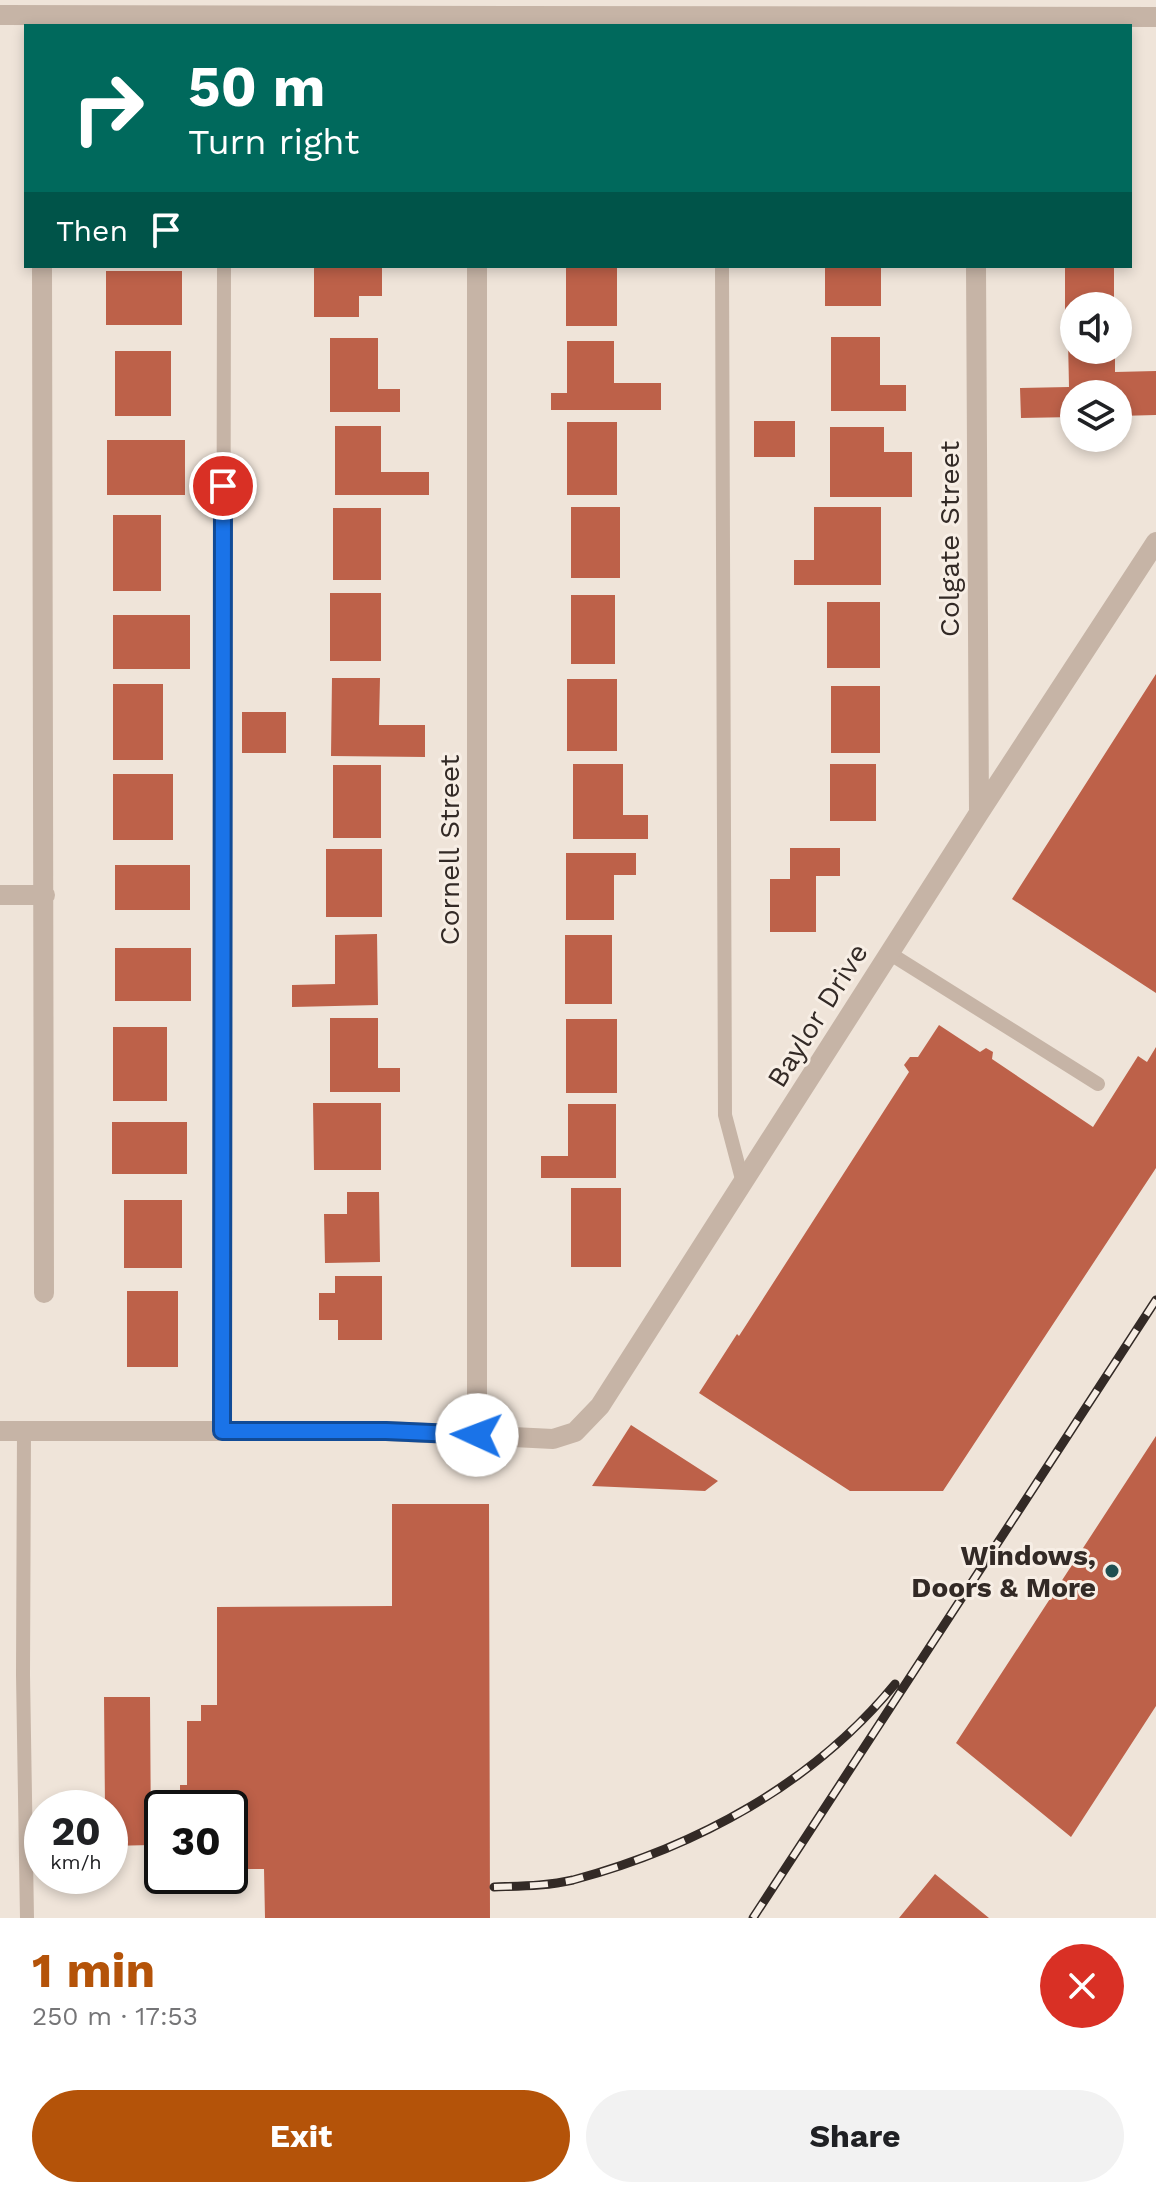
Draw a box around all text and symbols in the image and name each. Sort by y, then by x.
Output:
text: 50 m [188,54,325,120]
icon: right [56,56,160,160]
text: Turn right [188,121,359,163]
icon: arrive [144,208,188,252]
text: Then [56,213,128,248]
map controls [1060,292,1132,452]
button: sound [1060,292,1132,364]
button: layers [1060,380,1132,452]
street label: Colgate Street [933,440,966,637]
pin [189,452,257,520]
icon: arrive [201,464,245,508]
street label: Cornell Street [433,754,466,945]
street label: Baylor Drive [760,937,875,1093]
position arrow [435,1393,519,1477]
place label: Windows, Doors & More [911,1539,1096,1604]
marker: Windows, Doors & More [1103,1562,1121,1580]
speed limit sign: 30 [144,1790,248,1894]
text: 20 [51,1808,101,1855]
text: km/h [50,1850,102,1874]
text: 1 min [32,1942,155,1999]
button: close [1040,1944,1124,2028]
text: 250 m · 17:53 [32,2001,198,2031]
button: Exit [32,2090,570,2182]
button: Share [586,2090,1124,2182]

